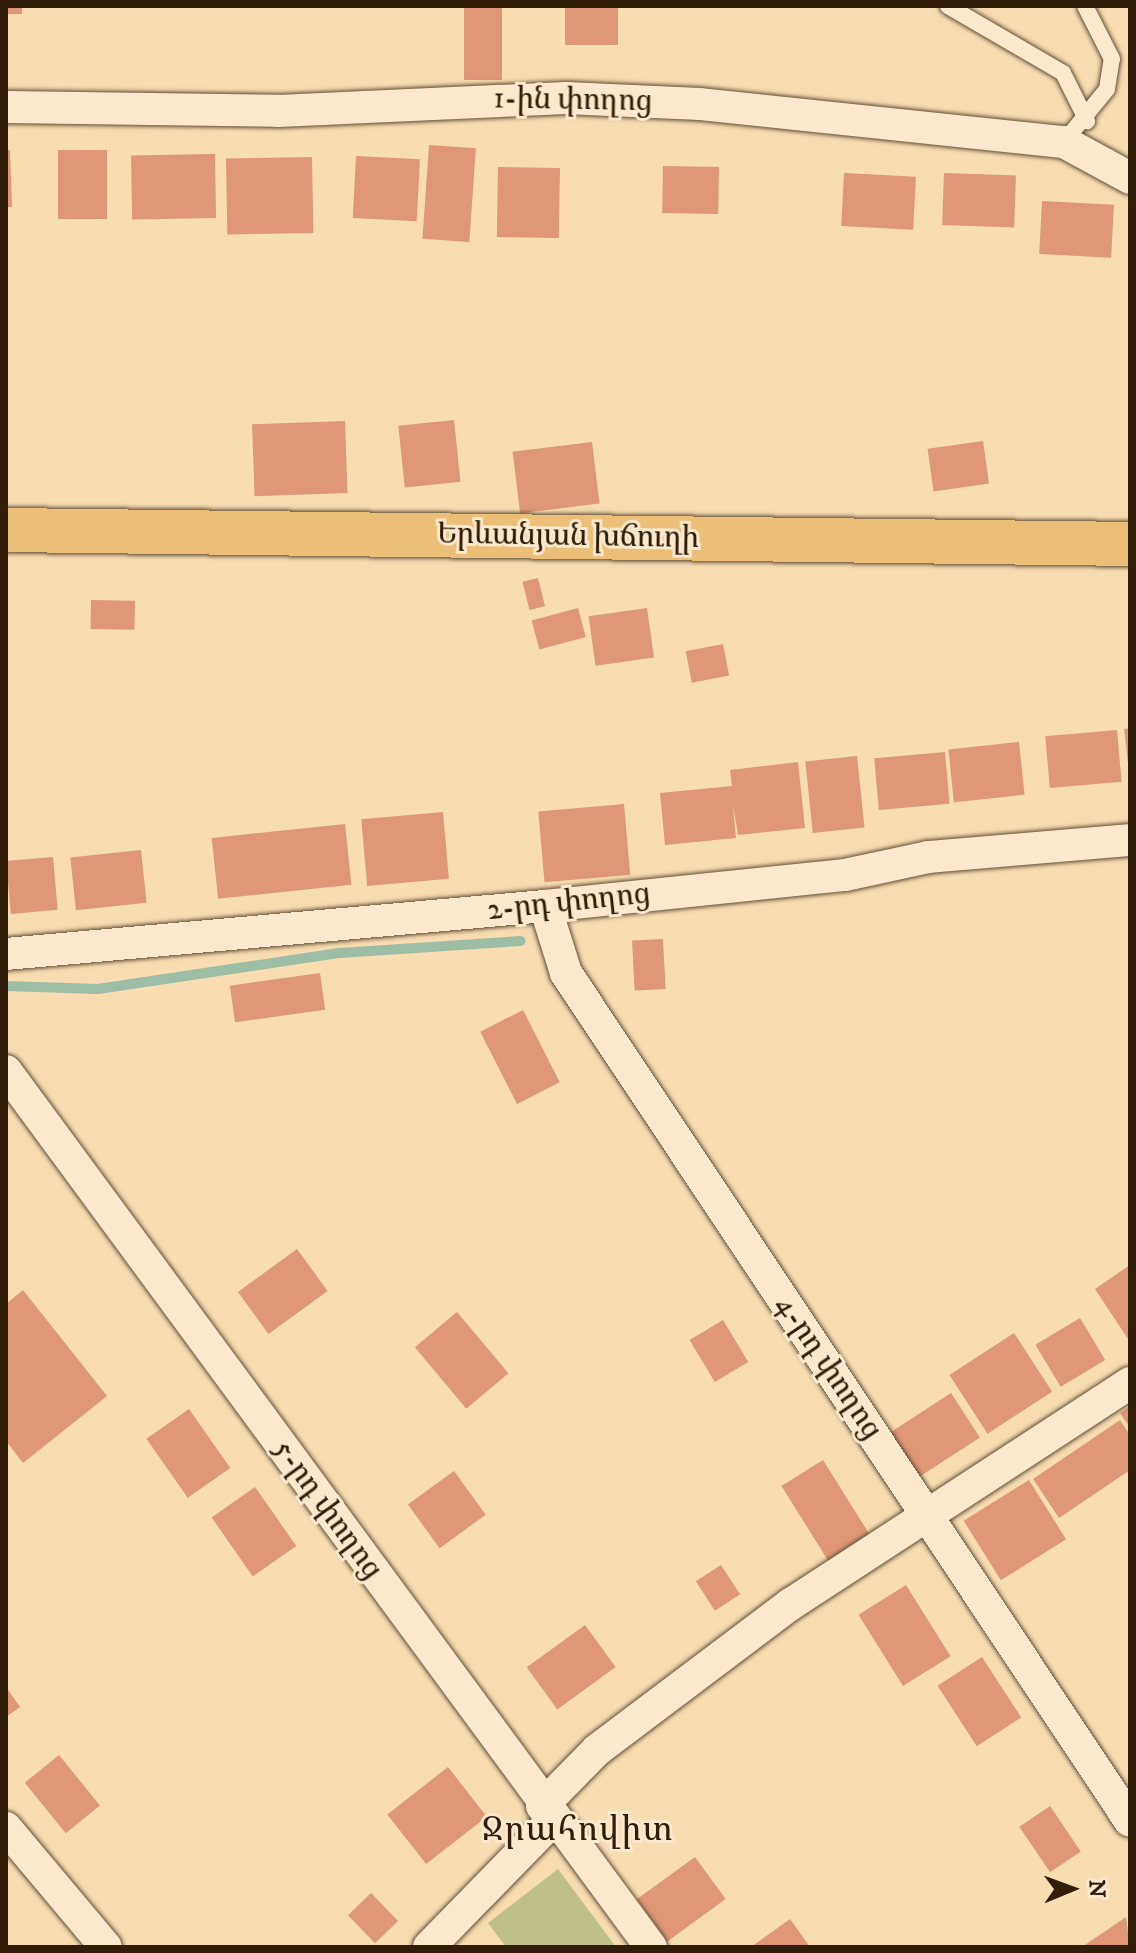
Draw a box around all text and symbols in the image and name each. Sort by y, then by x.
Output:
street label: 1-ին փողոց [493,82,653,120]
street label: Երևանյան խճուղի [437,517,699,557]
street label: 2-րդ փողոց [486,877,652,929]
street label: 4-րդ փողոց [767,1289,889,1447]
street label: 5-րդ փողոց [264,1433,390,1587]
district label: Ջրահովիտ [482,1811,674,1851]
north arrow [1032,1849,1112,1929]
text: N [1083,1879,1110,1898]

